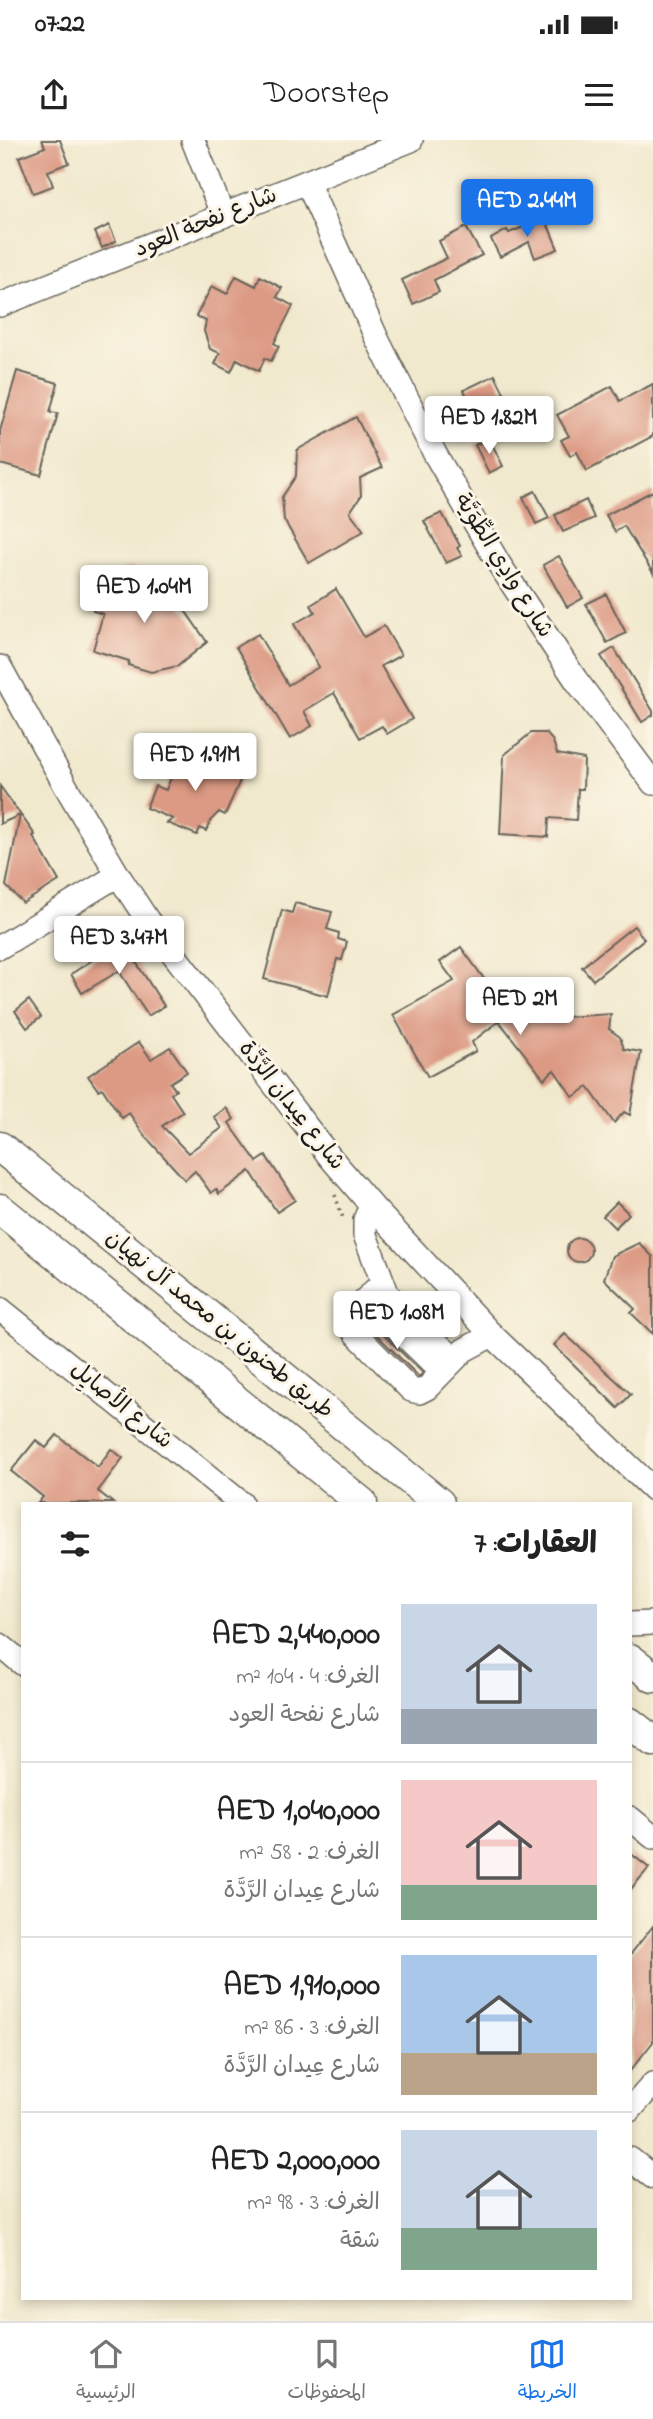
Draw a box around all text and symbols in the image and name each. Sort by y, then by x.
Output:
text: 07:22 [35,6,85,44]
text: Doorstep [264,71,389,118]
icon: share [35,76,73,114]
icon: menu [580,76,618,114]
street label: شارع نفحة العود [130,179,282,267]
pin: AED 2.44M [447,180,607,239]
text: AED 2.44M [477,185,577,218]
pin: AED 1.82M [409,396,569,456]
text: AED 1.82M [441,402,537,435]
street label: شارع وادِي الطِّوَيَّة [445,487,561,645]
pin: AED 1.04M [64,566,224,625]
text: AED 1.04M [96,571,192,604]
pin: AED 1.91M [115,734,275,793]
text: AED 1.91M [150,739,240,772]
pin: AED 3.47M [39,916,199,976]
text: AED 3.47M [70,922,168,955]
pin: AED 2M [463,978,577,1037]
text: AED 2M [482,983,558,1016]
street label: شارع عِيدان الرَّدَّة [230,1034,352,1178]
street label: طريق طحنون بن محمد آل نهيان [98,1222,340,1428]
pin: AED 1.08M [317,1292,477,1351]
text: AED 1.08M [349,1297,445,1330]
street label: شارع الأصايِل [63,1353,181,1458]
text: العقارات: 7 [474,1523,597,1567]
icon: filters [56,1525,94,1563]
text: AED 2,440,000 [212,1614,380,1658]
icon: home [457,1632,541,1716]
text: الغرف: 4 · 104 m² [236,1661,380,1694]
text: شارع نفحة العود [228,1699,380,1732]
text: AED 1,040,000 [217,1790,380,1834]
icon: home [457,1808,541,1892]
text: الغرف: 2 · 58 m² [239,1837,380,1870]
text: شارع عِيدان الرَّدَّة [224,1875,380,1908]
text: AED 1,910,000 [224,1965,380,2009]
icon: home [457,1983,541,2067]
text: الغرف: 3 · 86 m² [244,2012,380,2045]
text: شارع عِيدان الرَّدَّة [224,2050,380,2083]
text: AED 2,000,000 [211,2140,380,2184]
icon: home [457,2158,541,2242]
text: الغرف: 3 · 98 m² [247,2187,380,2220]
text: شقة [340,2225,380,2258]
tab: الرئيسية [76,2335,136,2408]
tab: المحفوظات [288,2335,366,2408]
tab: الخريطة [518,2335,577,2408]

